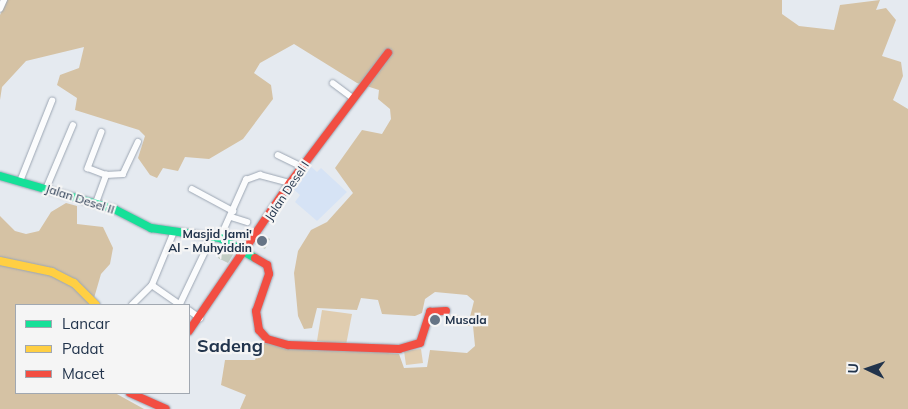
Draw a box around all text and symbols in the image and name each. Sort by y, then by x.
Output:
street label: Jalan Desel I [262,159,312,223]
street label: Jalan Desel II [44,181,116,217]
place label: Masjid Jami' Al - Muhyiddin [168,227,252,255]
marker: Masjid Jami' Al - Muhyiddin [256,235,268,247]
legend [15,304,190,394]
place label: Musala [445,313,487,327]
text: Lancar [62,314,110,333]
marker: Musala [429,314,441,326]
district label: Sadeng [197,335,263,357]
text: Padat [62,339,104,358]
north arrow [843,344,893,394]
text: U [844,363,862,374]
text: Macet [62,364,105,383]

